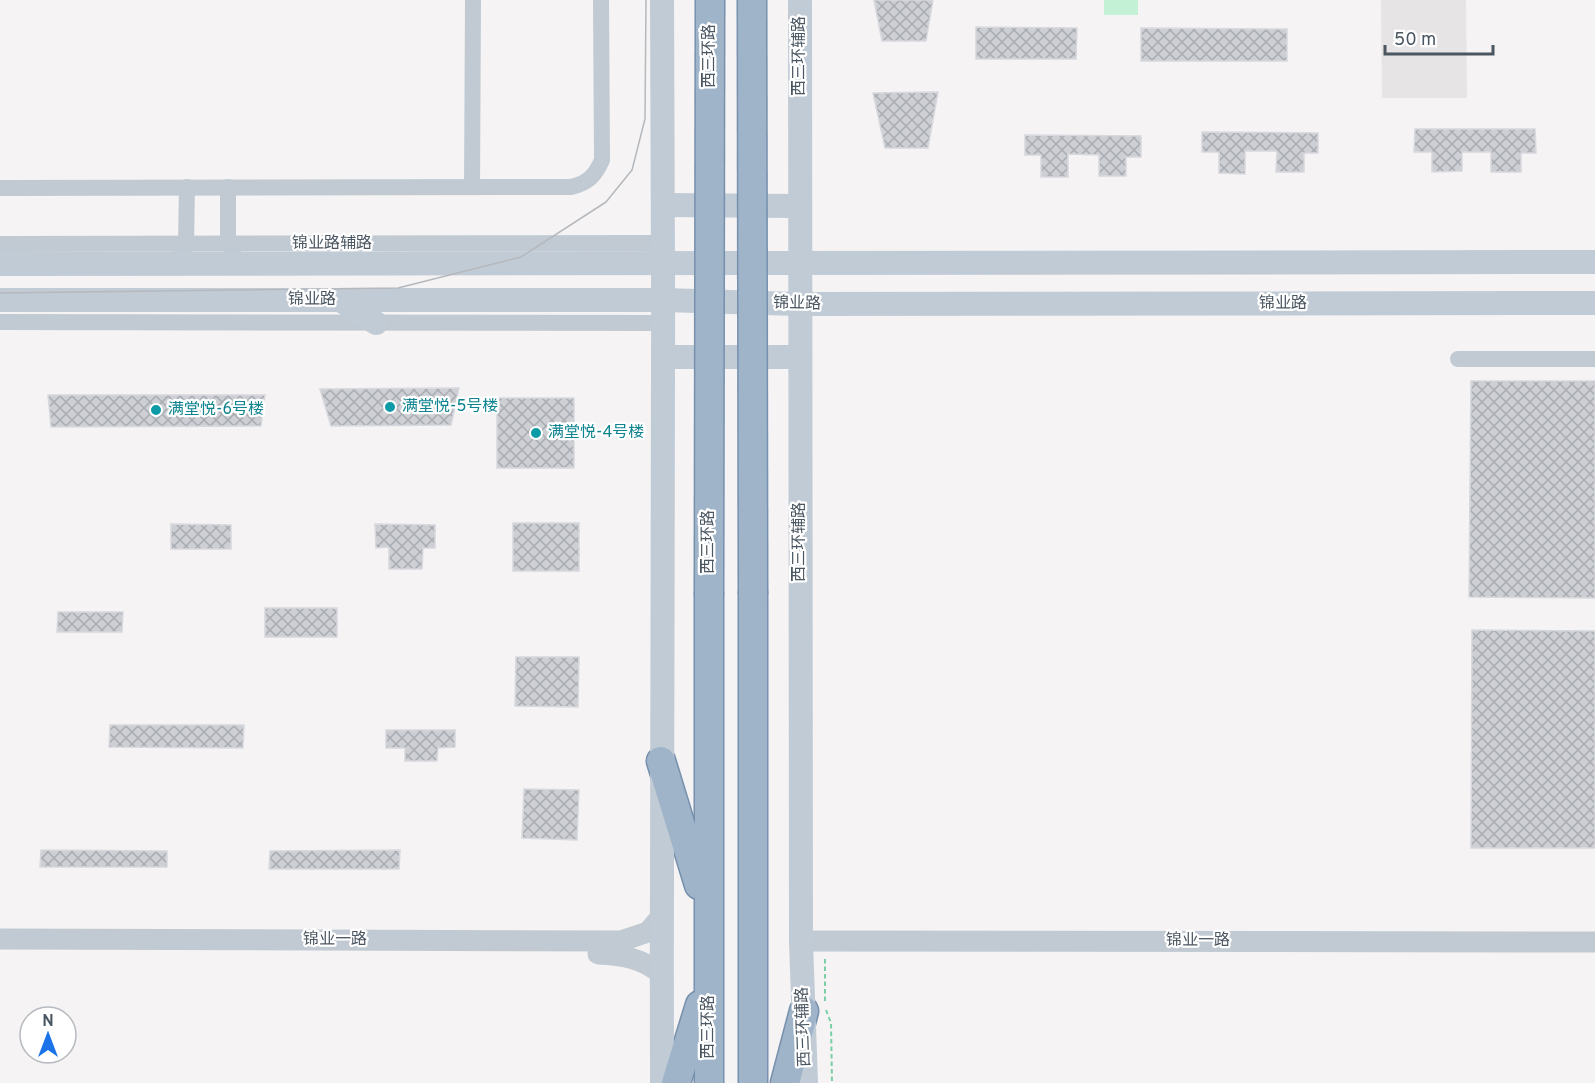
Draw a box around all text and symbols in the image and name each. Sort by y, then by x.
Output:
street label: 西三环辅路 [790,16,810,96]
scale bar [1385,18,1493,56]
street label: 西三环路 [700,24,720,88]
text: 50 m [1394,29,1436,52]
street label: 锦业路辅路 [292,234,372,254]
street label: 锦业路 [288,290,336,310]
street label: 锦业路 [773,294,821,314]
street label: 锦业路 [1259,294,1307,314]
place label: 满堂悦-5号楼 [402,397,498,417]
place label: 满堂悦-6号楼 [168,400,264,420]
marker: 满堂悦-5号楼 [383,400,397,414]
marker: 满堂悦-6号楼 [149,403,163,417]
place label: 满堂悦-4号楼 [548,423,644,443]
marker: 满堂悦-4号楼 [529,426,543,440]
street label: 西三环辅路 [790,502,810,582]
street label: 西三环路 [699,510,719,574]
street label: 锦业一路 [303,930,367,950]
street label: 锦业一路 [1166,931,1230,951]
street label: 西三环辅路 [793,987,815,1067]
street label: 西三环路 [699,995,719,1059]
north arrow [18,1005,78,1065]
text: N [42,1012,54,1032]

